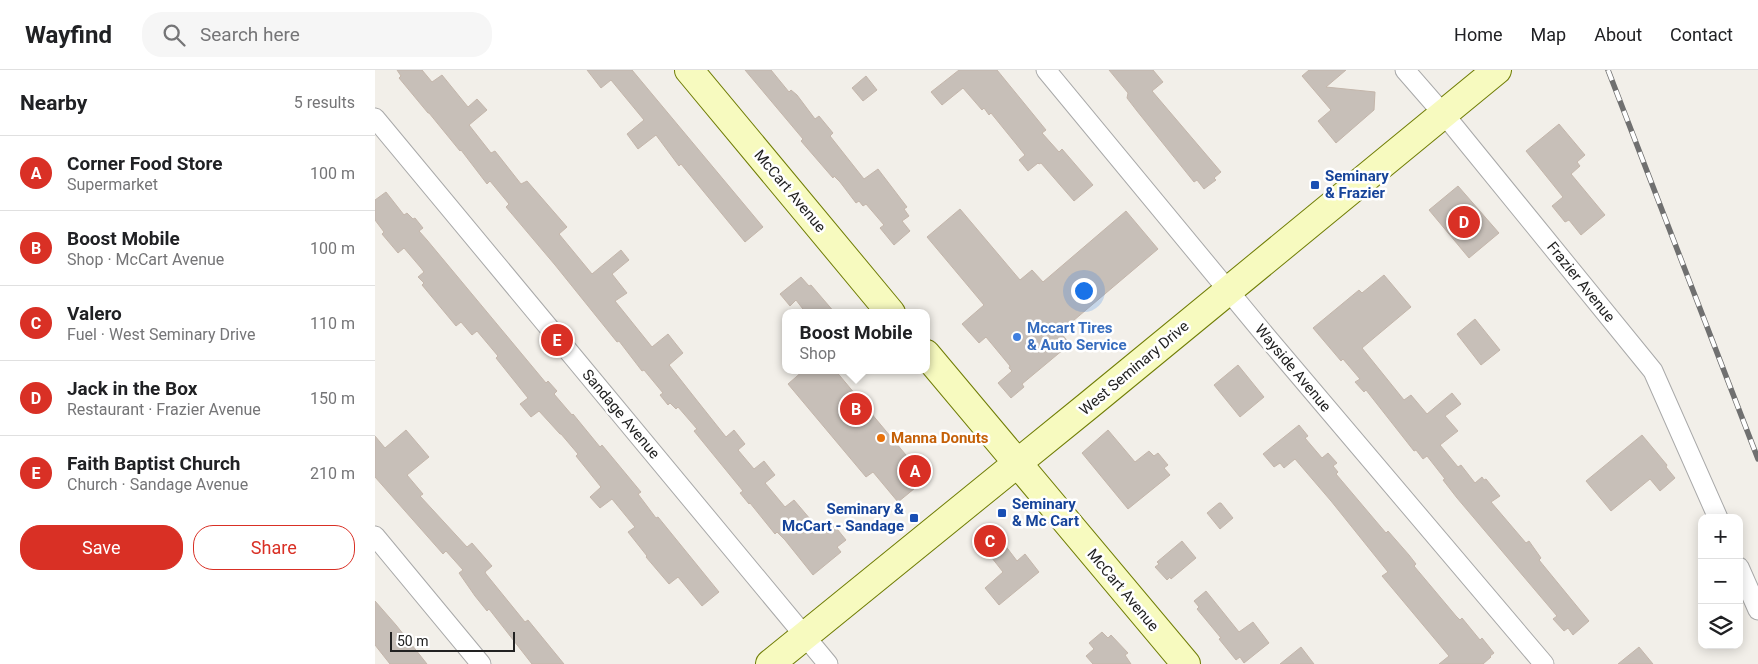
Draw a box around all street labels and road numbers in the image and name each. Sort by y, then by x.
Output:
street label: McCart Avenue [750,146,830,236]
street label: Frazier Avenue [1543,238,1619,326]
street label: West Seminary Drive [1076,317,1192,419]
street label: Wayside Avenue [1251,321,1335,415]
street label: Sandage Avenue [578,366,664,462]
street label: McCart Avenue [1083,545,1163,635]

